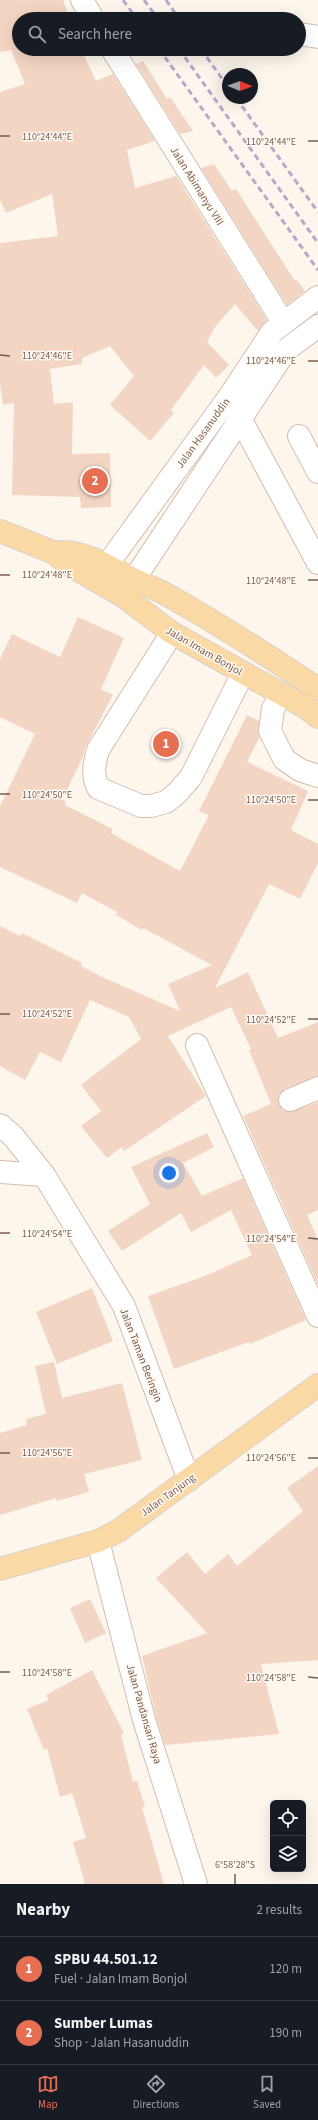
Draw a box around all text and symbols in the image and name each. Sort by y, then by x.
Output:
search box [12,12,306,56]
icon: search [26,23,48,45]
text: Search here [58,24,132,45]
north arrow [222,68,258,104]
text: 110°24'44"E [22,130,72,144]
text: 110°24'44"E [246,135,296,149]
street label: Jalan Abimanyu VIII [167,144,227,228]
text: 110°24'46"E [22,349,72,363]
text: 110°24'46"E [246,354,296,368]
street label: Jalan Hasanuddin [172,395,234,471]
pin: 2 [82,466,108,496]
text: 110°24'48"E [22,568,72,582]
text: 110°24'48"E [246,574,296,588]
street label: Jalan Imam Bonjol [163,623,245,679]
pin: 1 [153,729,179,759]
text: 110°24'50"E [22,788,72,802]
text: 110°24'50"E [246,793,296,807]
text: 110°24'52"E [22,1007,72,1021]
text: 110°24'52"E [246,1013,296,1027]
your location [159,1163,179,1183]
text: 110°24'54"E [22,1227,72,1241]
text: 110°24'54"E [246,1232,296,1246]
street label: Jalan Taman Beringin [116,1306,166,1404]
text: 110°24'56"E [22,1446,72,1460]
text: 110°24'56"E [246,1451,296,1465]
street label: Jalan Tanjung [138,1470,199,1520]
street label: Jalan Pandansari Raya [123,1662,165,1766]
text: 110°24'58"E [22,1666,72,1680]
text: 110°24'58"E [246,1671,296,1685]
map controls [270,1800,306,1872]
button: locate [270,1800,306,1836]
button: layers [270,1836,306,1872]
text: 6°58'28"S [215,1858,255,1872]
text: Nearby [16,1898,70,1922]
text: 2 results [257,1901,302,1919]
text: SPBU 44.501.12 [54,1949,158,1970]
text: 1 [26,1960,32,1978]
text: 120 m [269,1960,302,1978]
text: Fuel · Jalan Imam Bonjol [54,1970,187,1988]
text: Sumber Lumas [54,2013,153,2034]
text: 2 [26,2024,32,2042]
text: 190 m [269,2024,302,2042]
text: Shop · Jalan Hasanuddin [54,2034,189,2052]
tab: Map [37,2073,59,2112]
tab: Directions [133,2073,179,2112]
tab: Saved [253,2073,281,2112]

